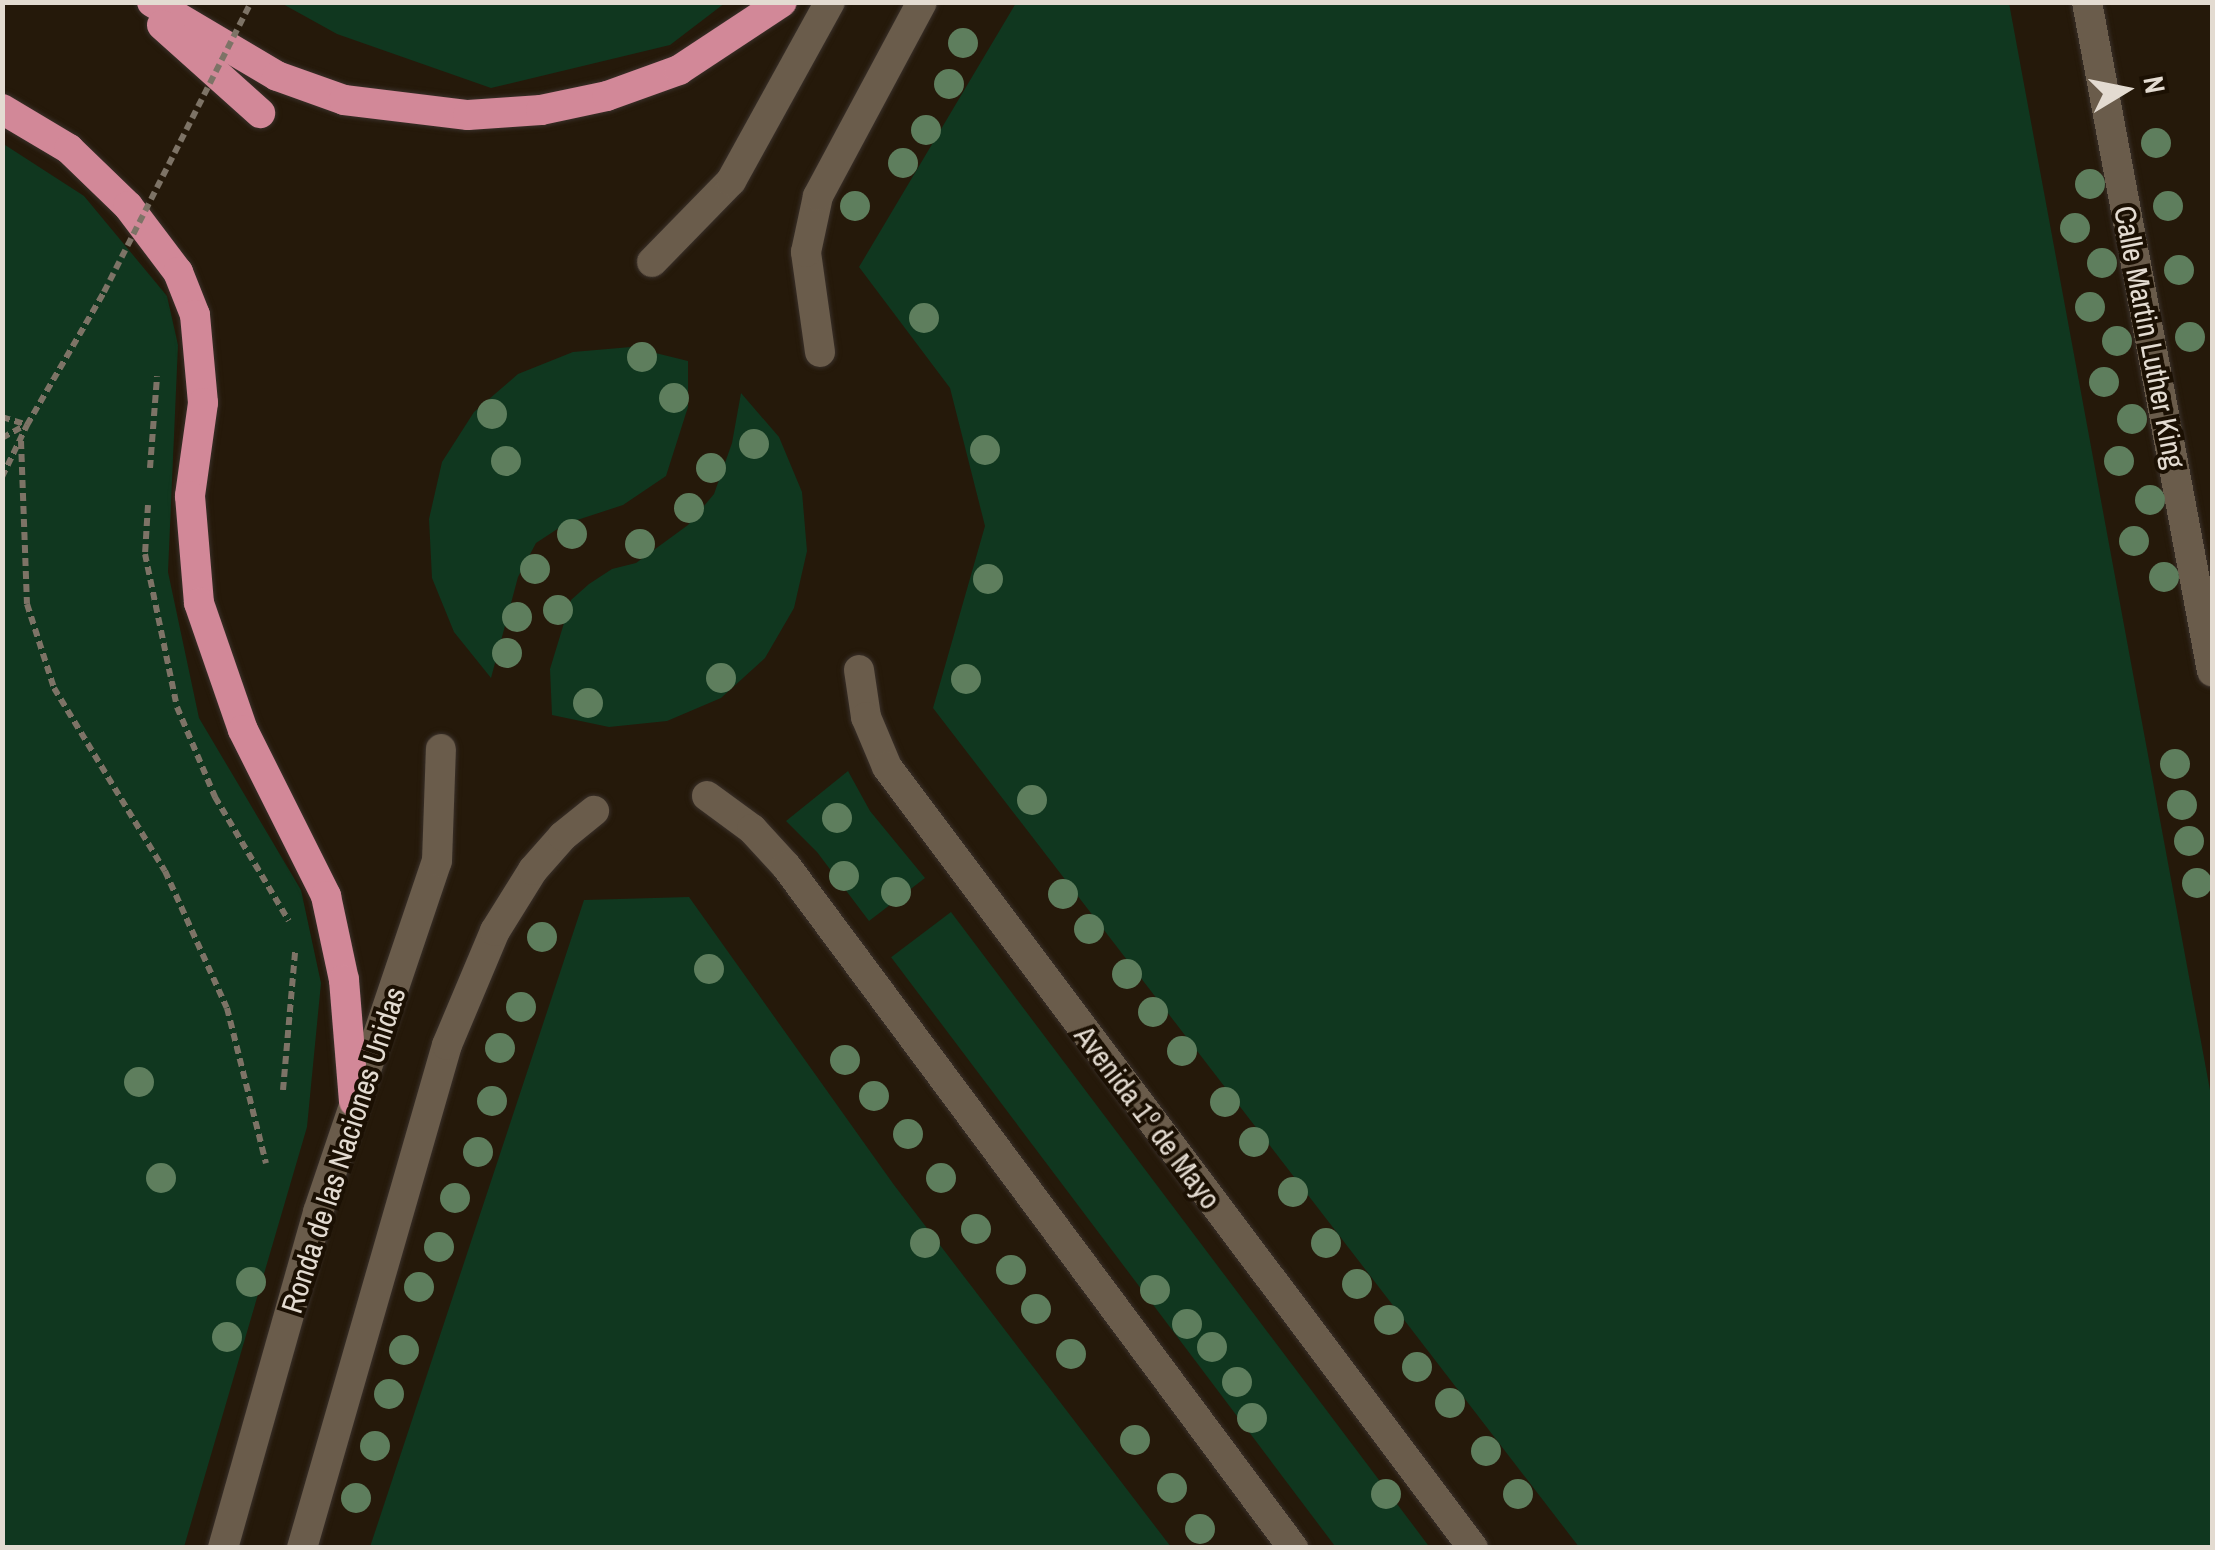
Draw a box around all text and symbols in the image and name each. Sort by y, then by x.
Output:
north arrow [2075,40,2175,140]
text: N [2134,73,2175,96]
street label: Calle Martin Luther King [2107,203,2193,471]
street label: Ronda de las Naciones Unidas [273,983,413,1317]
street label: Avenida 1º de Mayo [1067,1018,1229,1216]

